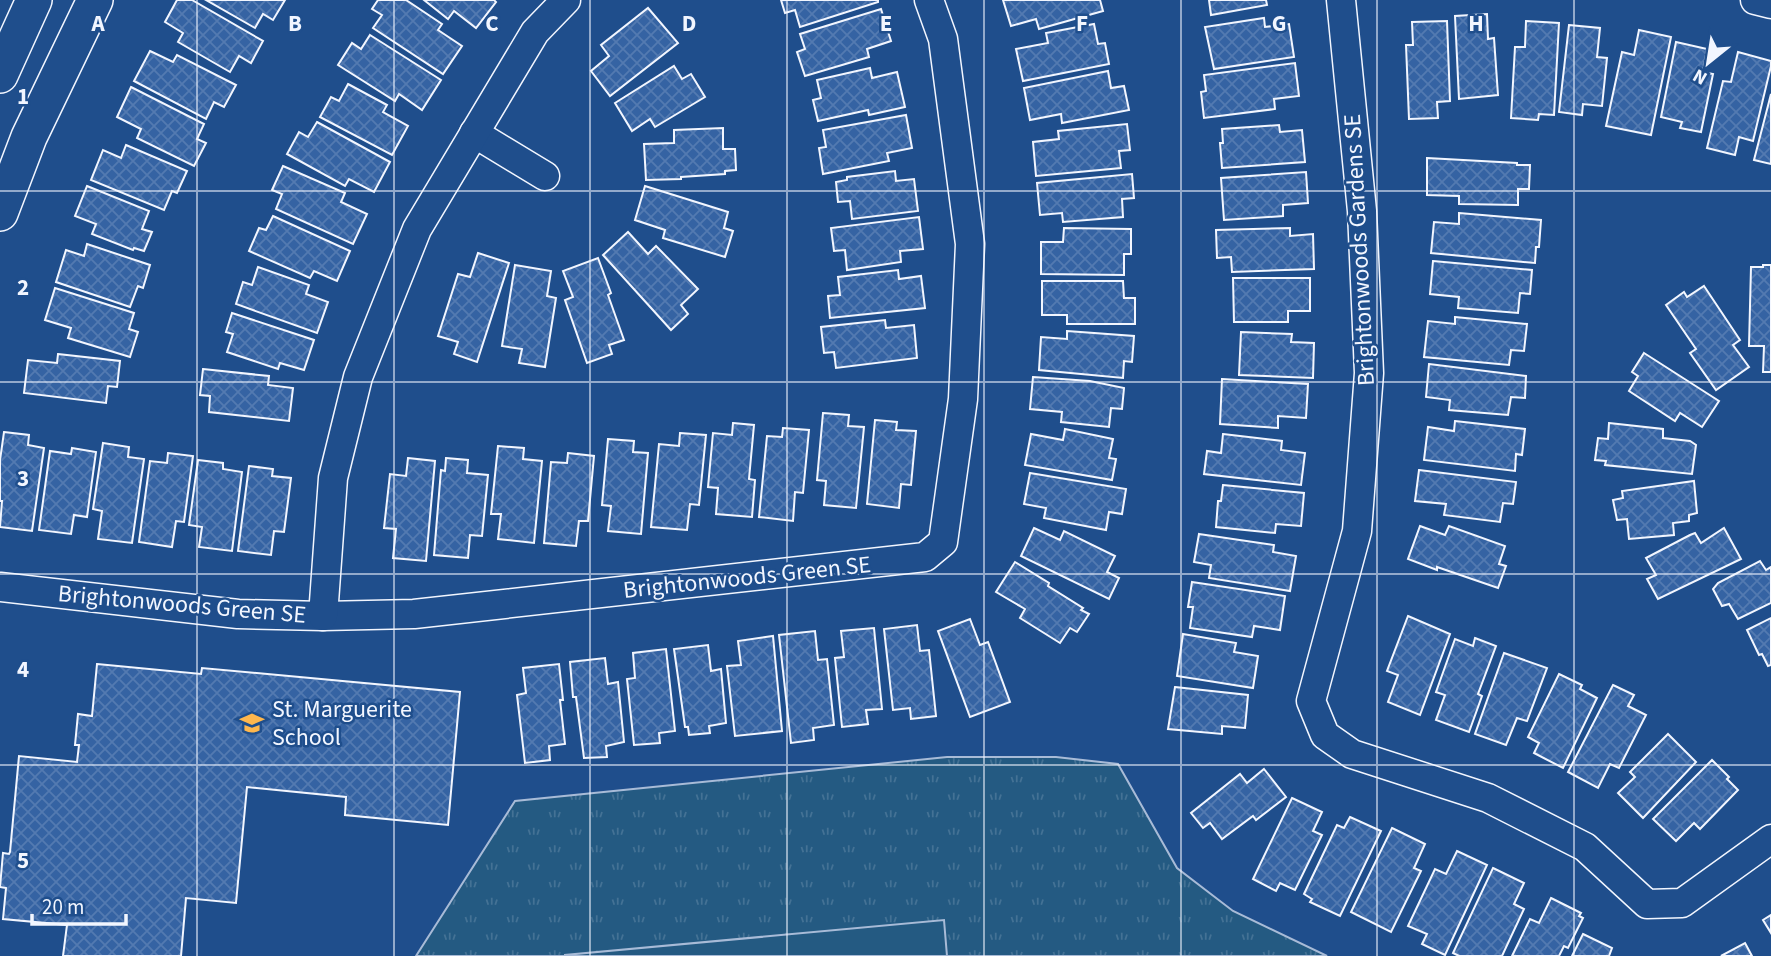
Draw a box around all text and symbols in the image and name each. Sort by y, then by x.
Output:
text: A [90,7,105,40]
text: B [288,7,302,40]
text: C [485,7,499,40]
text: D [682,7,696,40]
text: E [880,7,892,40]
text: F [1076,7,1088,40]
text: G [1272,7,1286,40]
text: H [1468,7,1484,40]
north arrow [1673,28,1743,98]
text: N [1688,62,1712,91]
text: 1 [17,80,29,113]
street label: Brightonwoods Gardens SE [1335,113,1384,387]
text: 2 [17,271,29,304]
text: 3 [17,462,29,495]
street label: Brightonwoods Green SE [621,547,873,608]
street label: Brightonwoods Green SE [56,576,307,633]
text: 4 [17,653,29,686]
place label: St. Marguerite School [272,692,412,755]
school or university icon: St. Marguerite School [238,709,266,737]
text: 5 [17,844,29,877]
scale bar [32,883,126,927]
text: 20 m [42,892,84,922]

